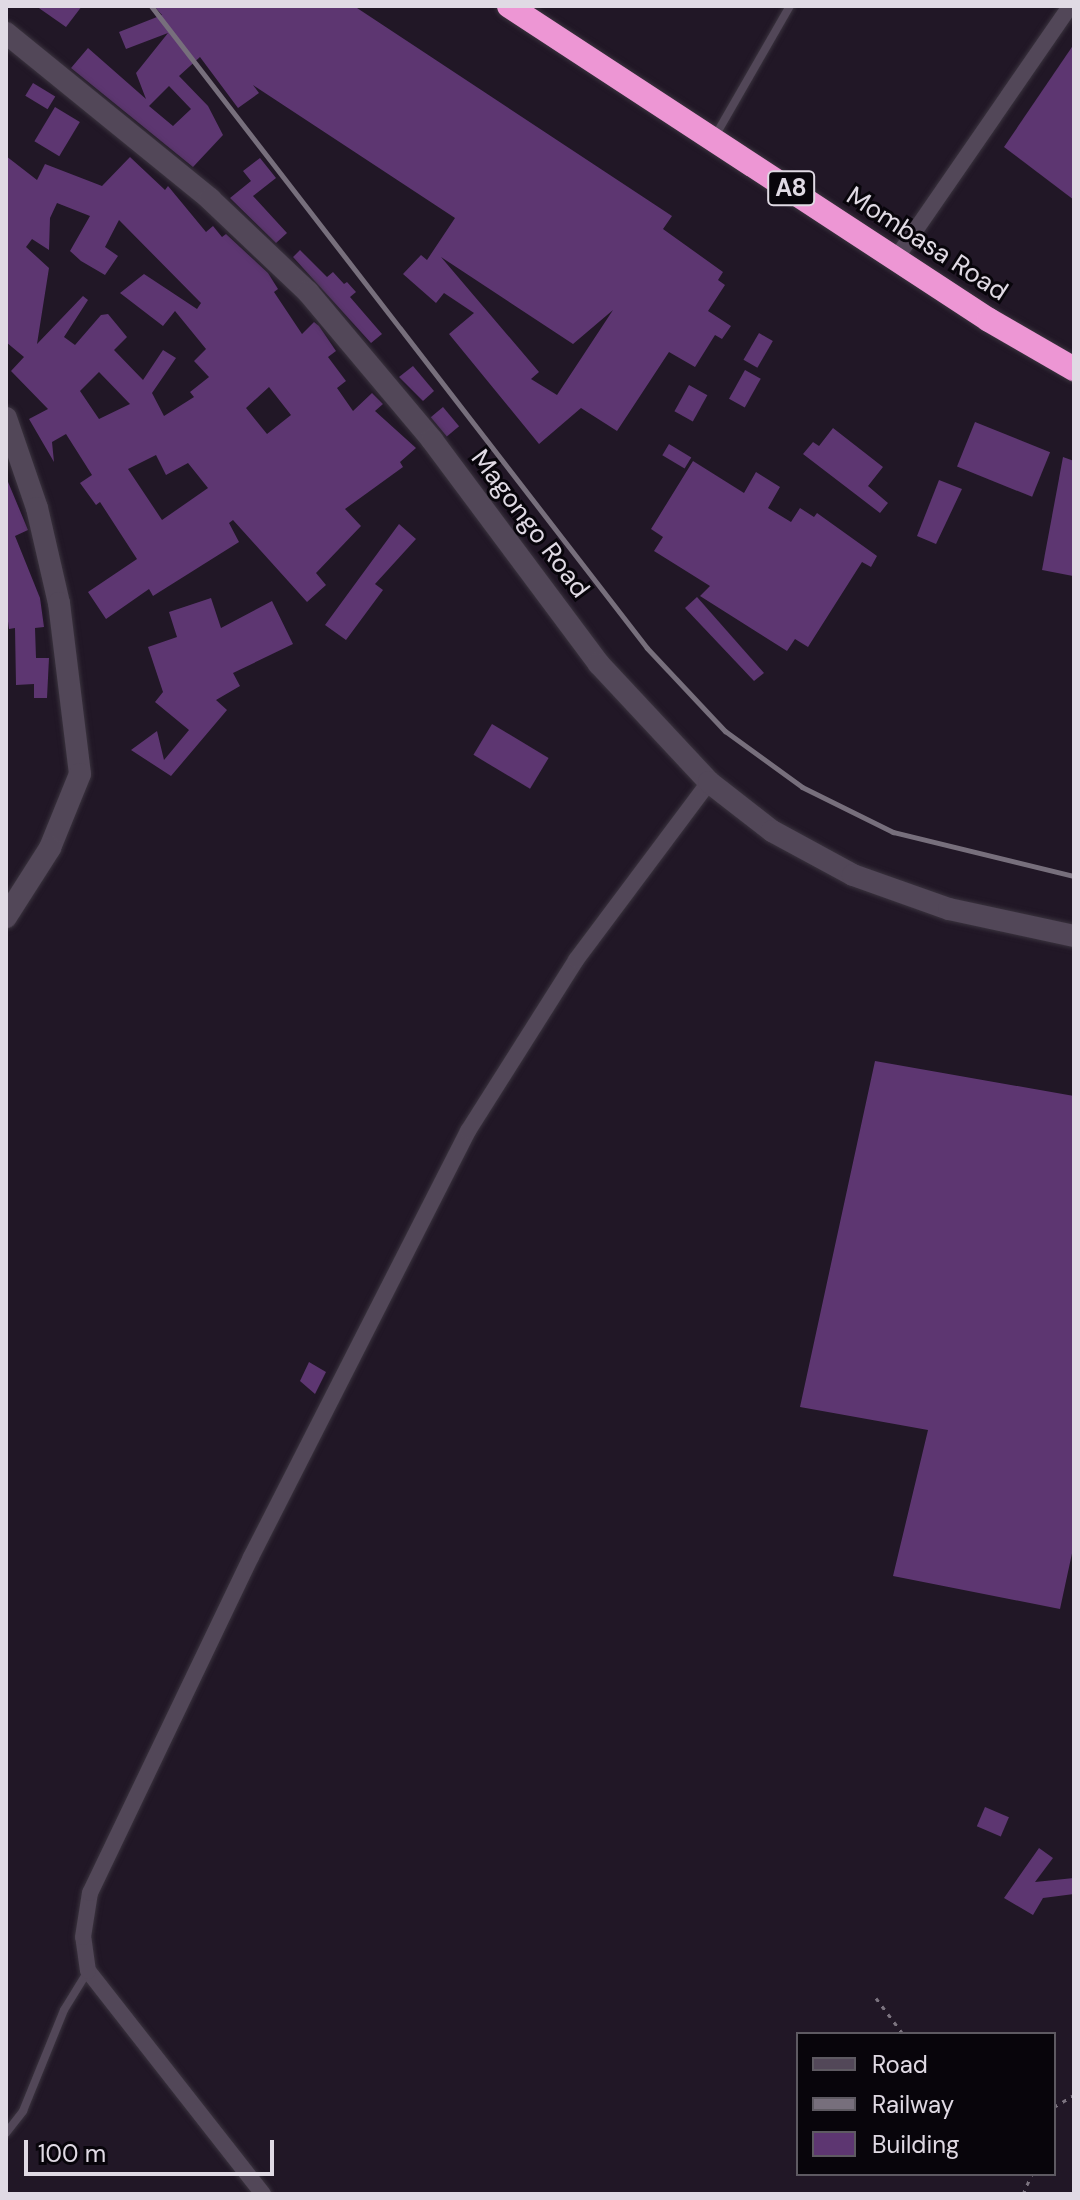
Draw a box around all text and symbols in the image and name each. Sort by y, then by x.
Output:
road number: A8 [767,168,815,208]
street label: Mombasa Road [841,180,1013,308]
street label: Magongo Road [464,444,596,604]
legend [796,2032,1056,2176]
text: Road [872,2049,928,2080]
text: Railway [872,2089,954,2120]
scale bar [28,2124,278,2174]
text: Building [872,2129,959,2160]
text: 100 m [38,2138,106,2169]

